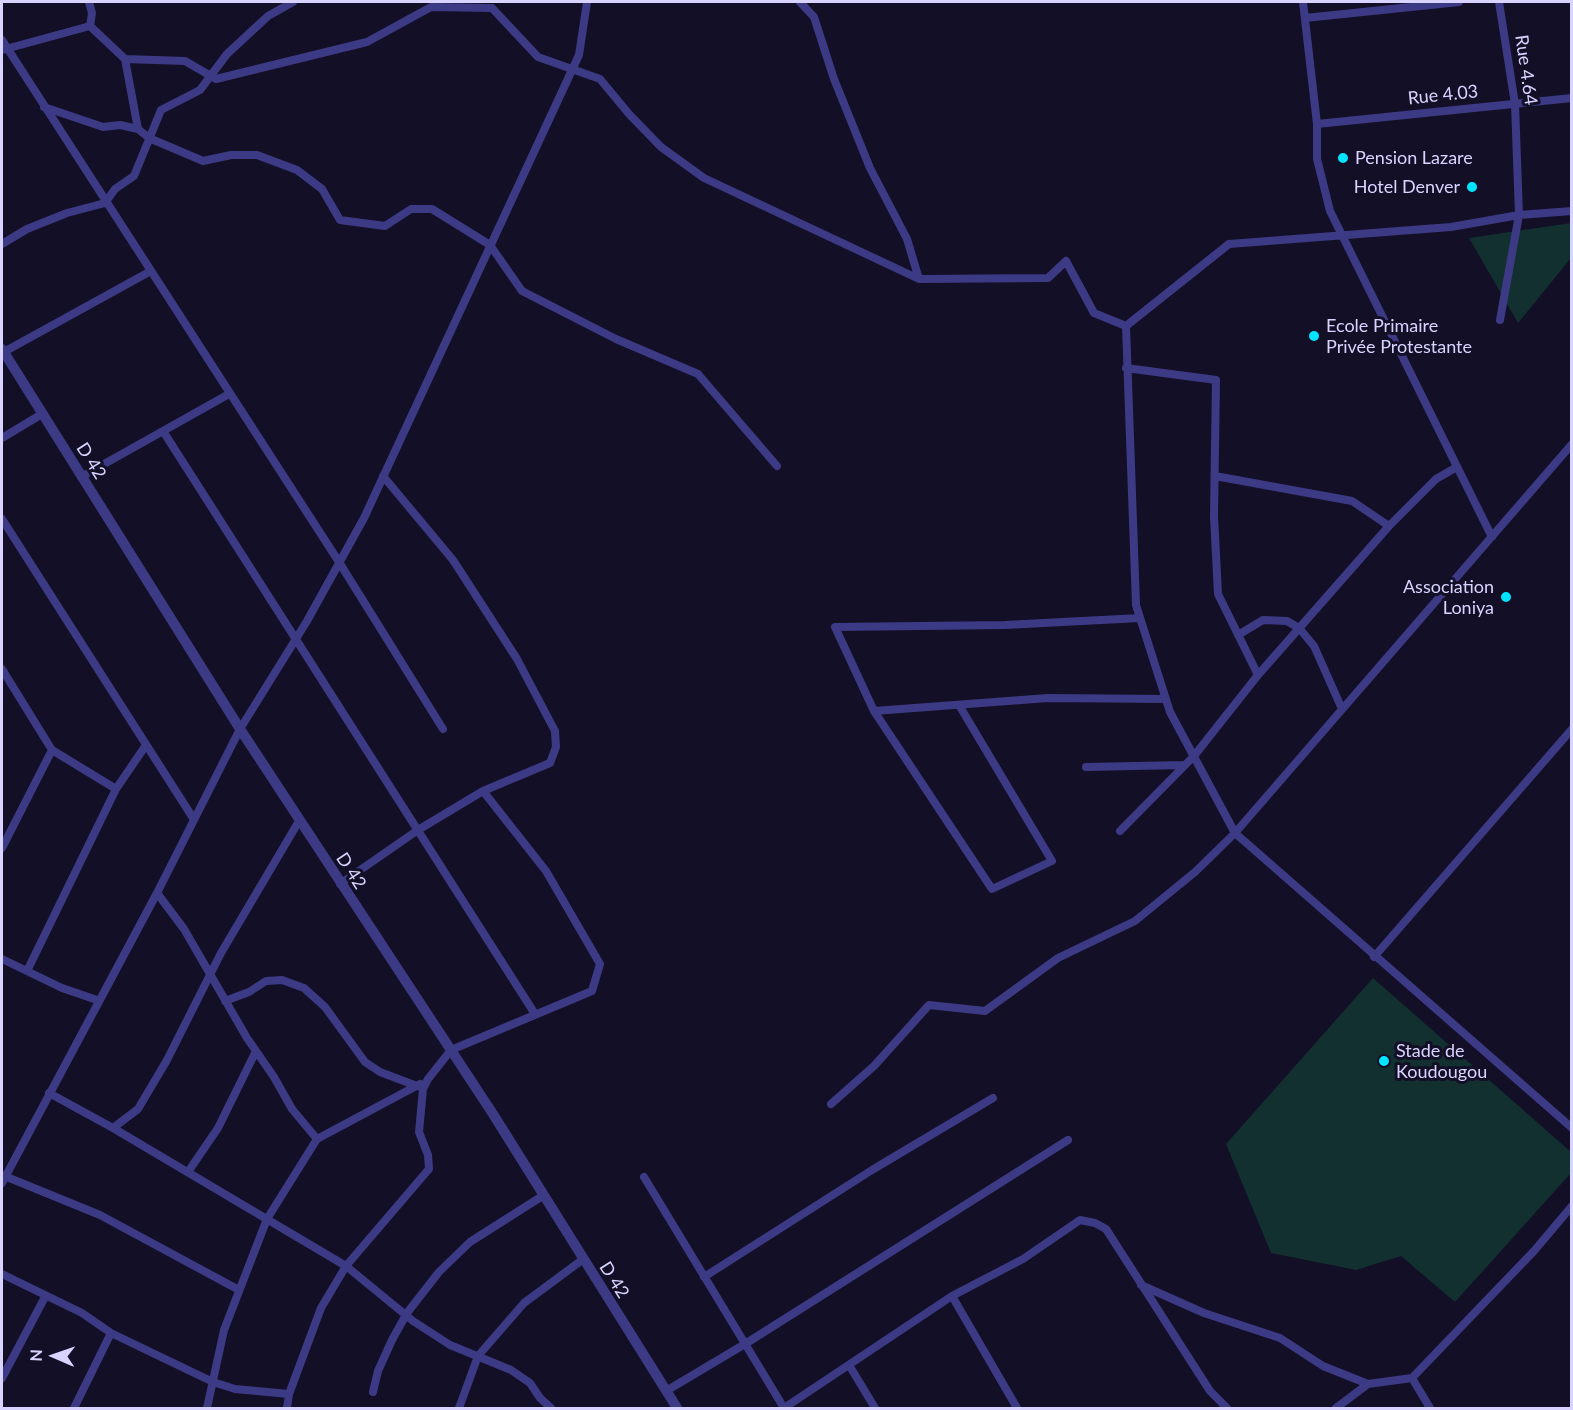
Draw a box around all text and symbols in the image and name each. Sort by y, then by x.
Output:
street label: Rue 4.64 [1510,34,1542,106]
street label: Rue 4.03 [1407,81,1479,109]
place label: Pension Lazare [1355,147,1473,169]
marker: Pension Lazare [1336,151,1350,165]
place label: Hotel Denver [1354,176,1460,198]
marker: Hotel Denver [1465,180,1479,194]
place label: Ecole Primaire Privée Protestante [1326,315,1472,358]
marker: Ecole Primaire Privée Protestante [1307,329,1321,343]
street label: D 42 [71,439,111,483]
place label: Association Loniya [1403,576,1494,618]
marker: Association Loniya [1499,590,1513,604]
street label: D 42 [331,849,371,893]
place label: Stade de Koudougou [1396,1040,1487,1082]
marker: Stade de Koudougou [1377,1054,1391,1068]
street label: D 42 [594,1258,634,1302]
north arrow [24,1326,84,1386]
text: N [26,1349,45,1362]

